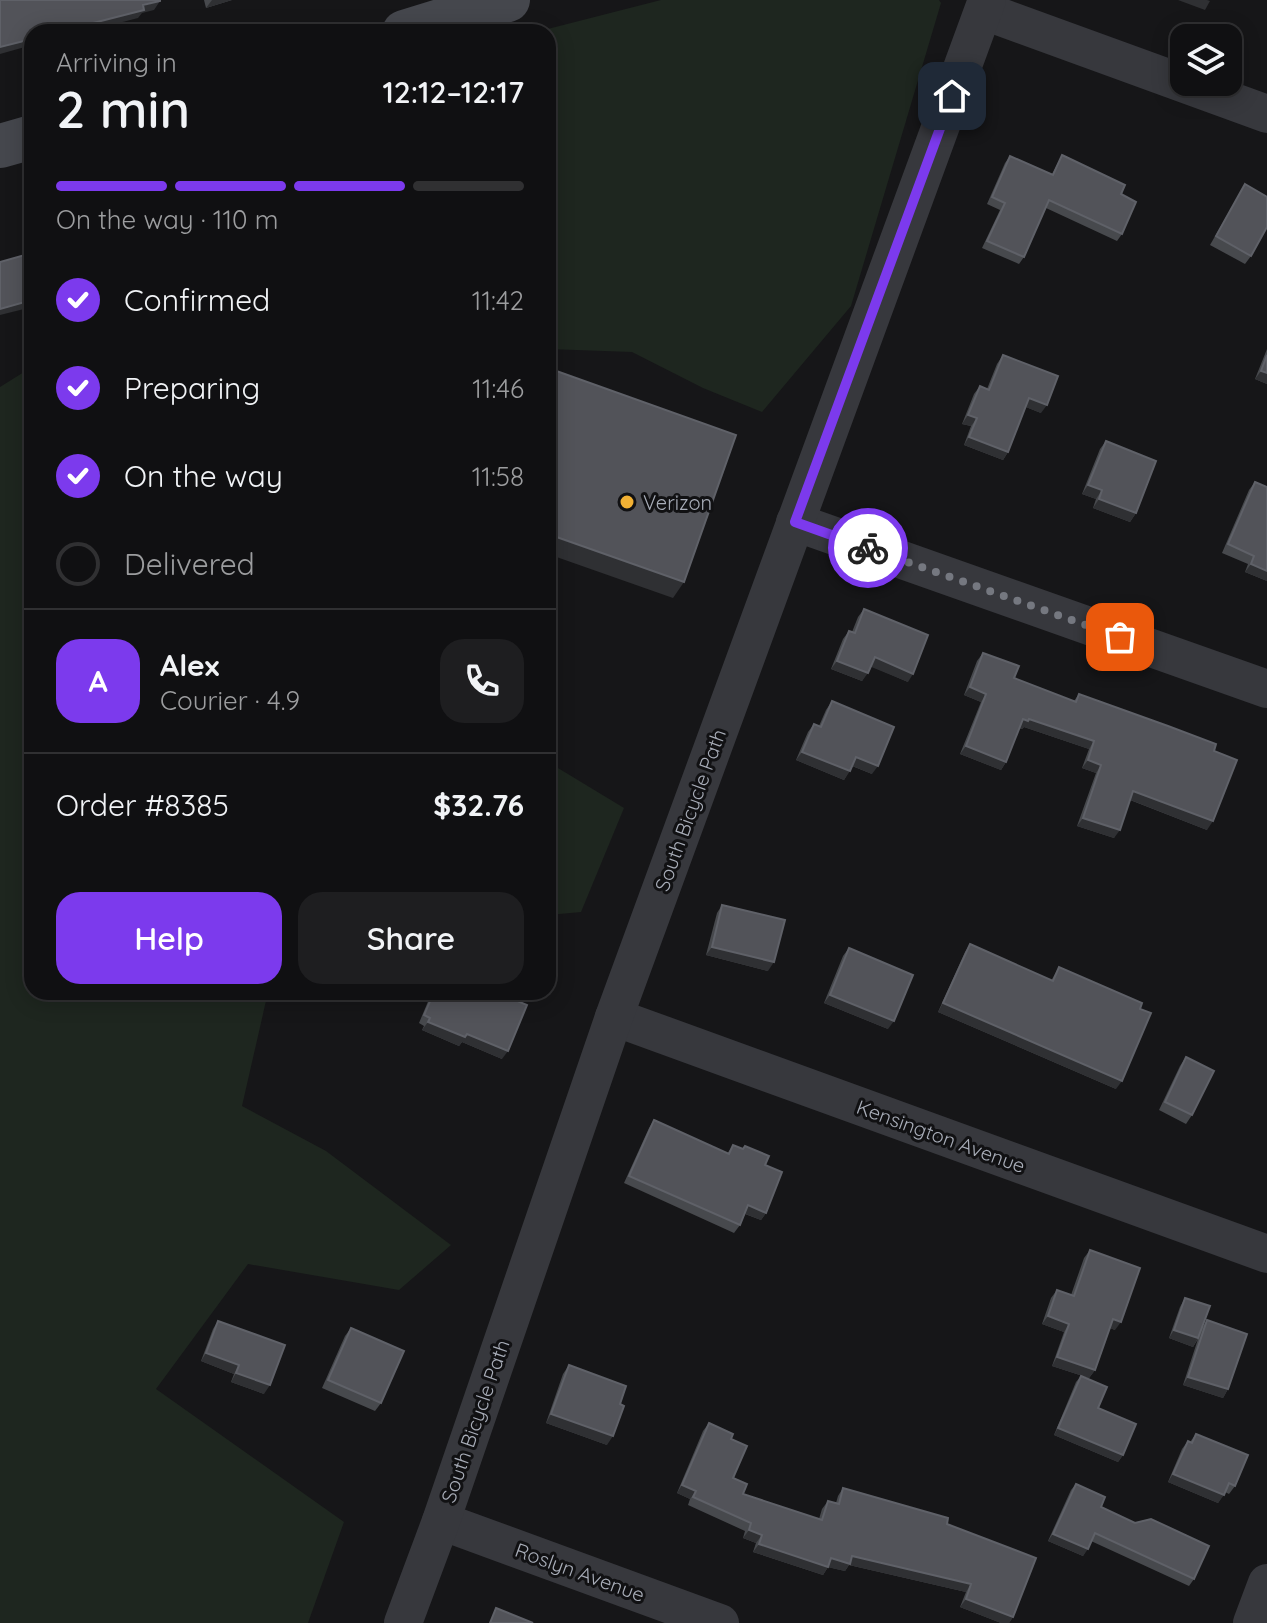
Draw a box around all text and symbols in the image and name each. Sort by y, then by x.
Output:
map controls [1170,24,1242,96]
button: layers [1170,24,1242,96]
text: Arriving in [56,46,177,79]
pin [918,62,986,130]
text: 12:12–12:17 [382,73,524,111]
icon: home [930,74,974,118]
text: 2 min [56,76,190,141]
text: On the way · 110 m [56,203,278,236]
icon: check [56,278,100,322]
text: Confirmed [124,281,270,319]
text: 11:42 [472,284,524,317]
icon: check [56,366,100,410]
text: Preparing [124,369,260,407]
text: 11:46 [472,372,524,405]
icon: check [56,454,100,498]
text: On the way [124,457,283,495]
text: 11:58 [472,460,524,493]
place label: Verizon [643,490,712,515]
marker: Verizon [618,493,636,511]
courier [828,508,908,588]
icon: bike [846,526,890,570]
text: Delivered [124,545,255,583]
pin [1086,603,1154,671]
icon: bag [1098,615,1142,659]
button: phone [440,639,524,723]
text: Alex [160,646,219,684]
text: A [88,662,108,700]
text: Courier · 4.9 [160,684,300,717]
street label: South Bicycle Path [649,725,731,895]
text: Order #8385 [56,786,229,824]
text: $32.76 [433,786,524,824]
button: Help [56,892,282,984]
button: Share [298,892,524,984]
street label: Kensington Avenue [853,1094,1029,1178]
street label: South Bicycle Path [435,1336,515,1506]
street label: Roslyn Avenue [512,1537,648,1607]

